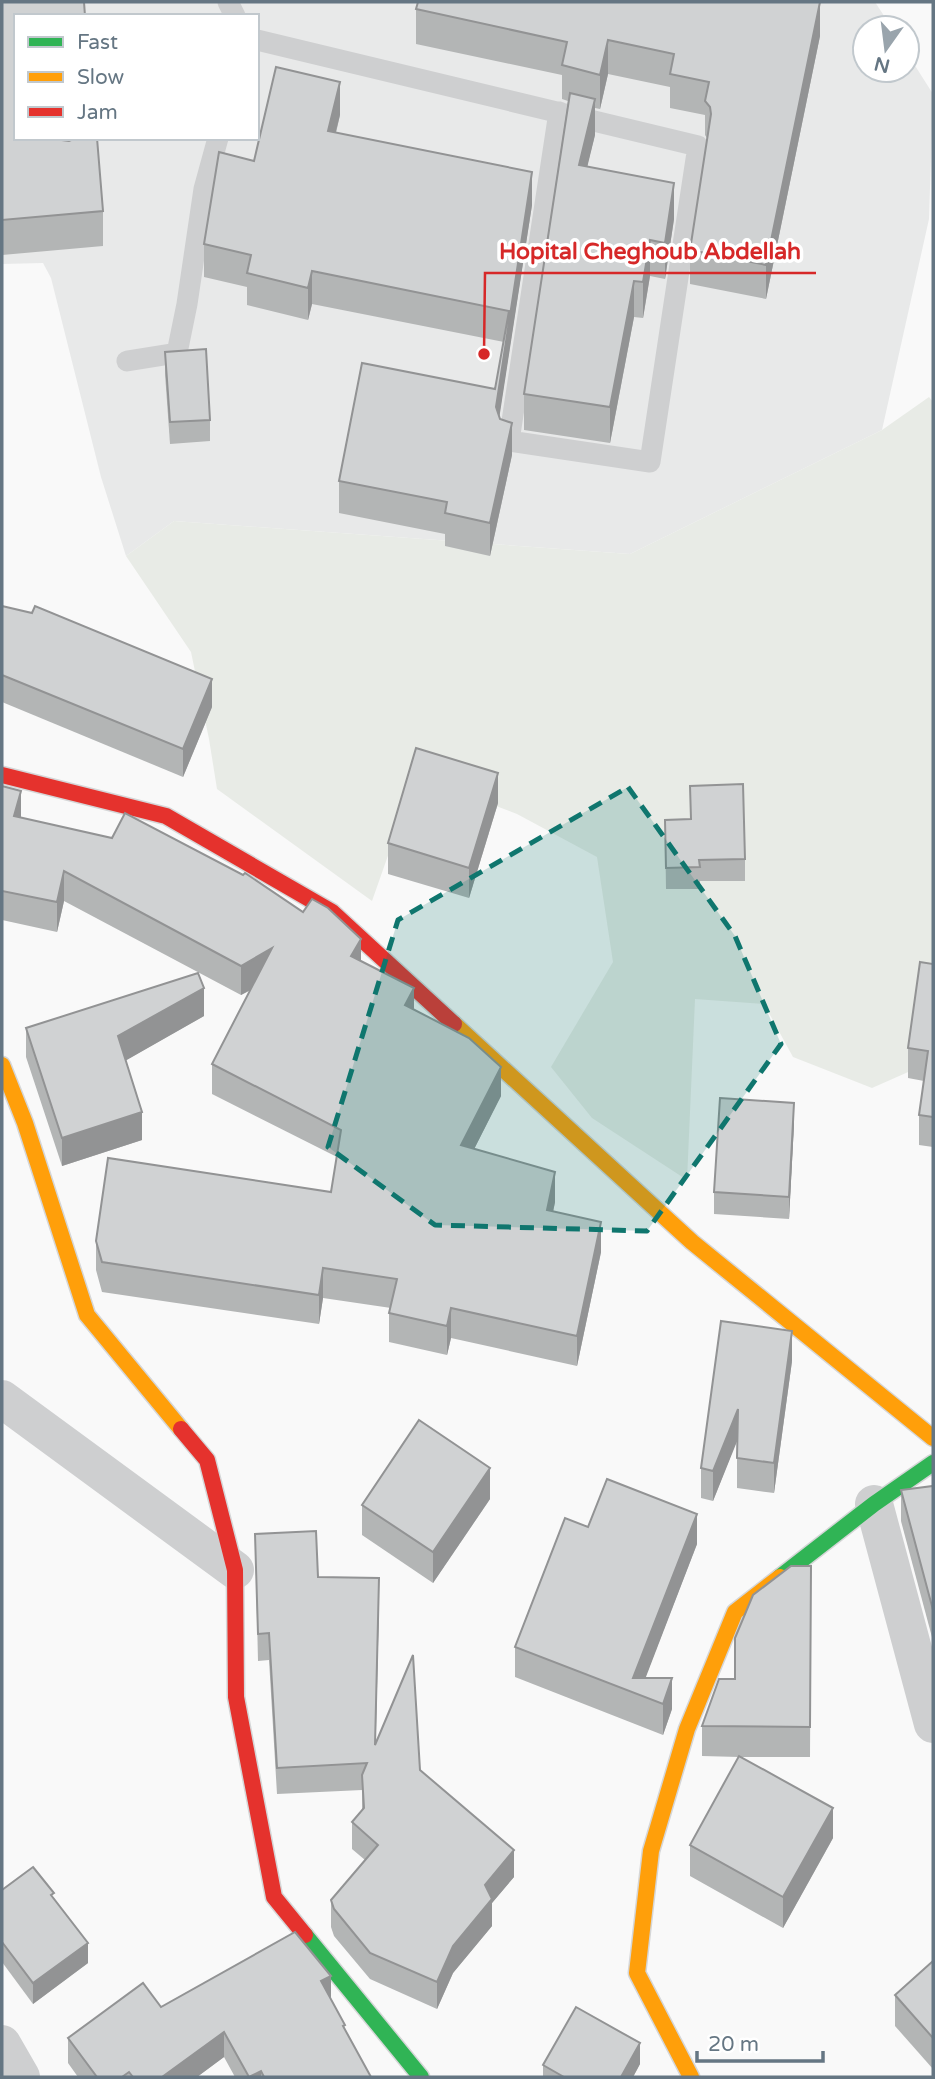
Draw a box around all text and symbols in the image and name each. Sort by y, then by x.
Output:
legend [14,14,259,140]
north arrow [851,14,921,84]
text: Fast [77,30,118,55]
text: N [872,52,892,77]
text: Slow [77,65,125,90]
text: Jam [77,100,118,125]
callout: Hopital Cheghoub Abdellah [485,229,816,273]
text: Hopital Cheghoub Abdellah [499,238,801,266]
scale bar [697,2020,823,2064]
text: 20 m [708,2032,759,2057]

